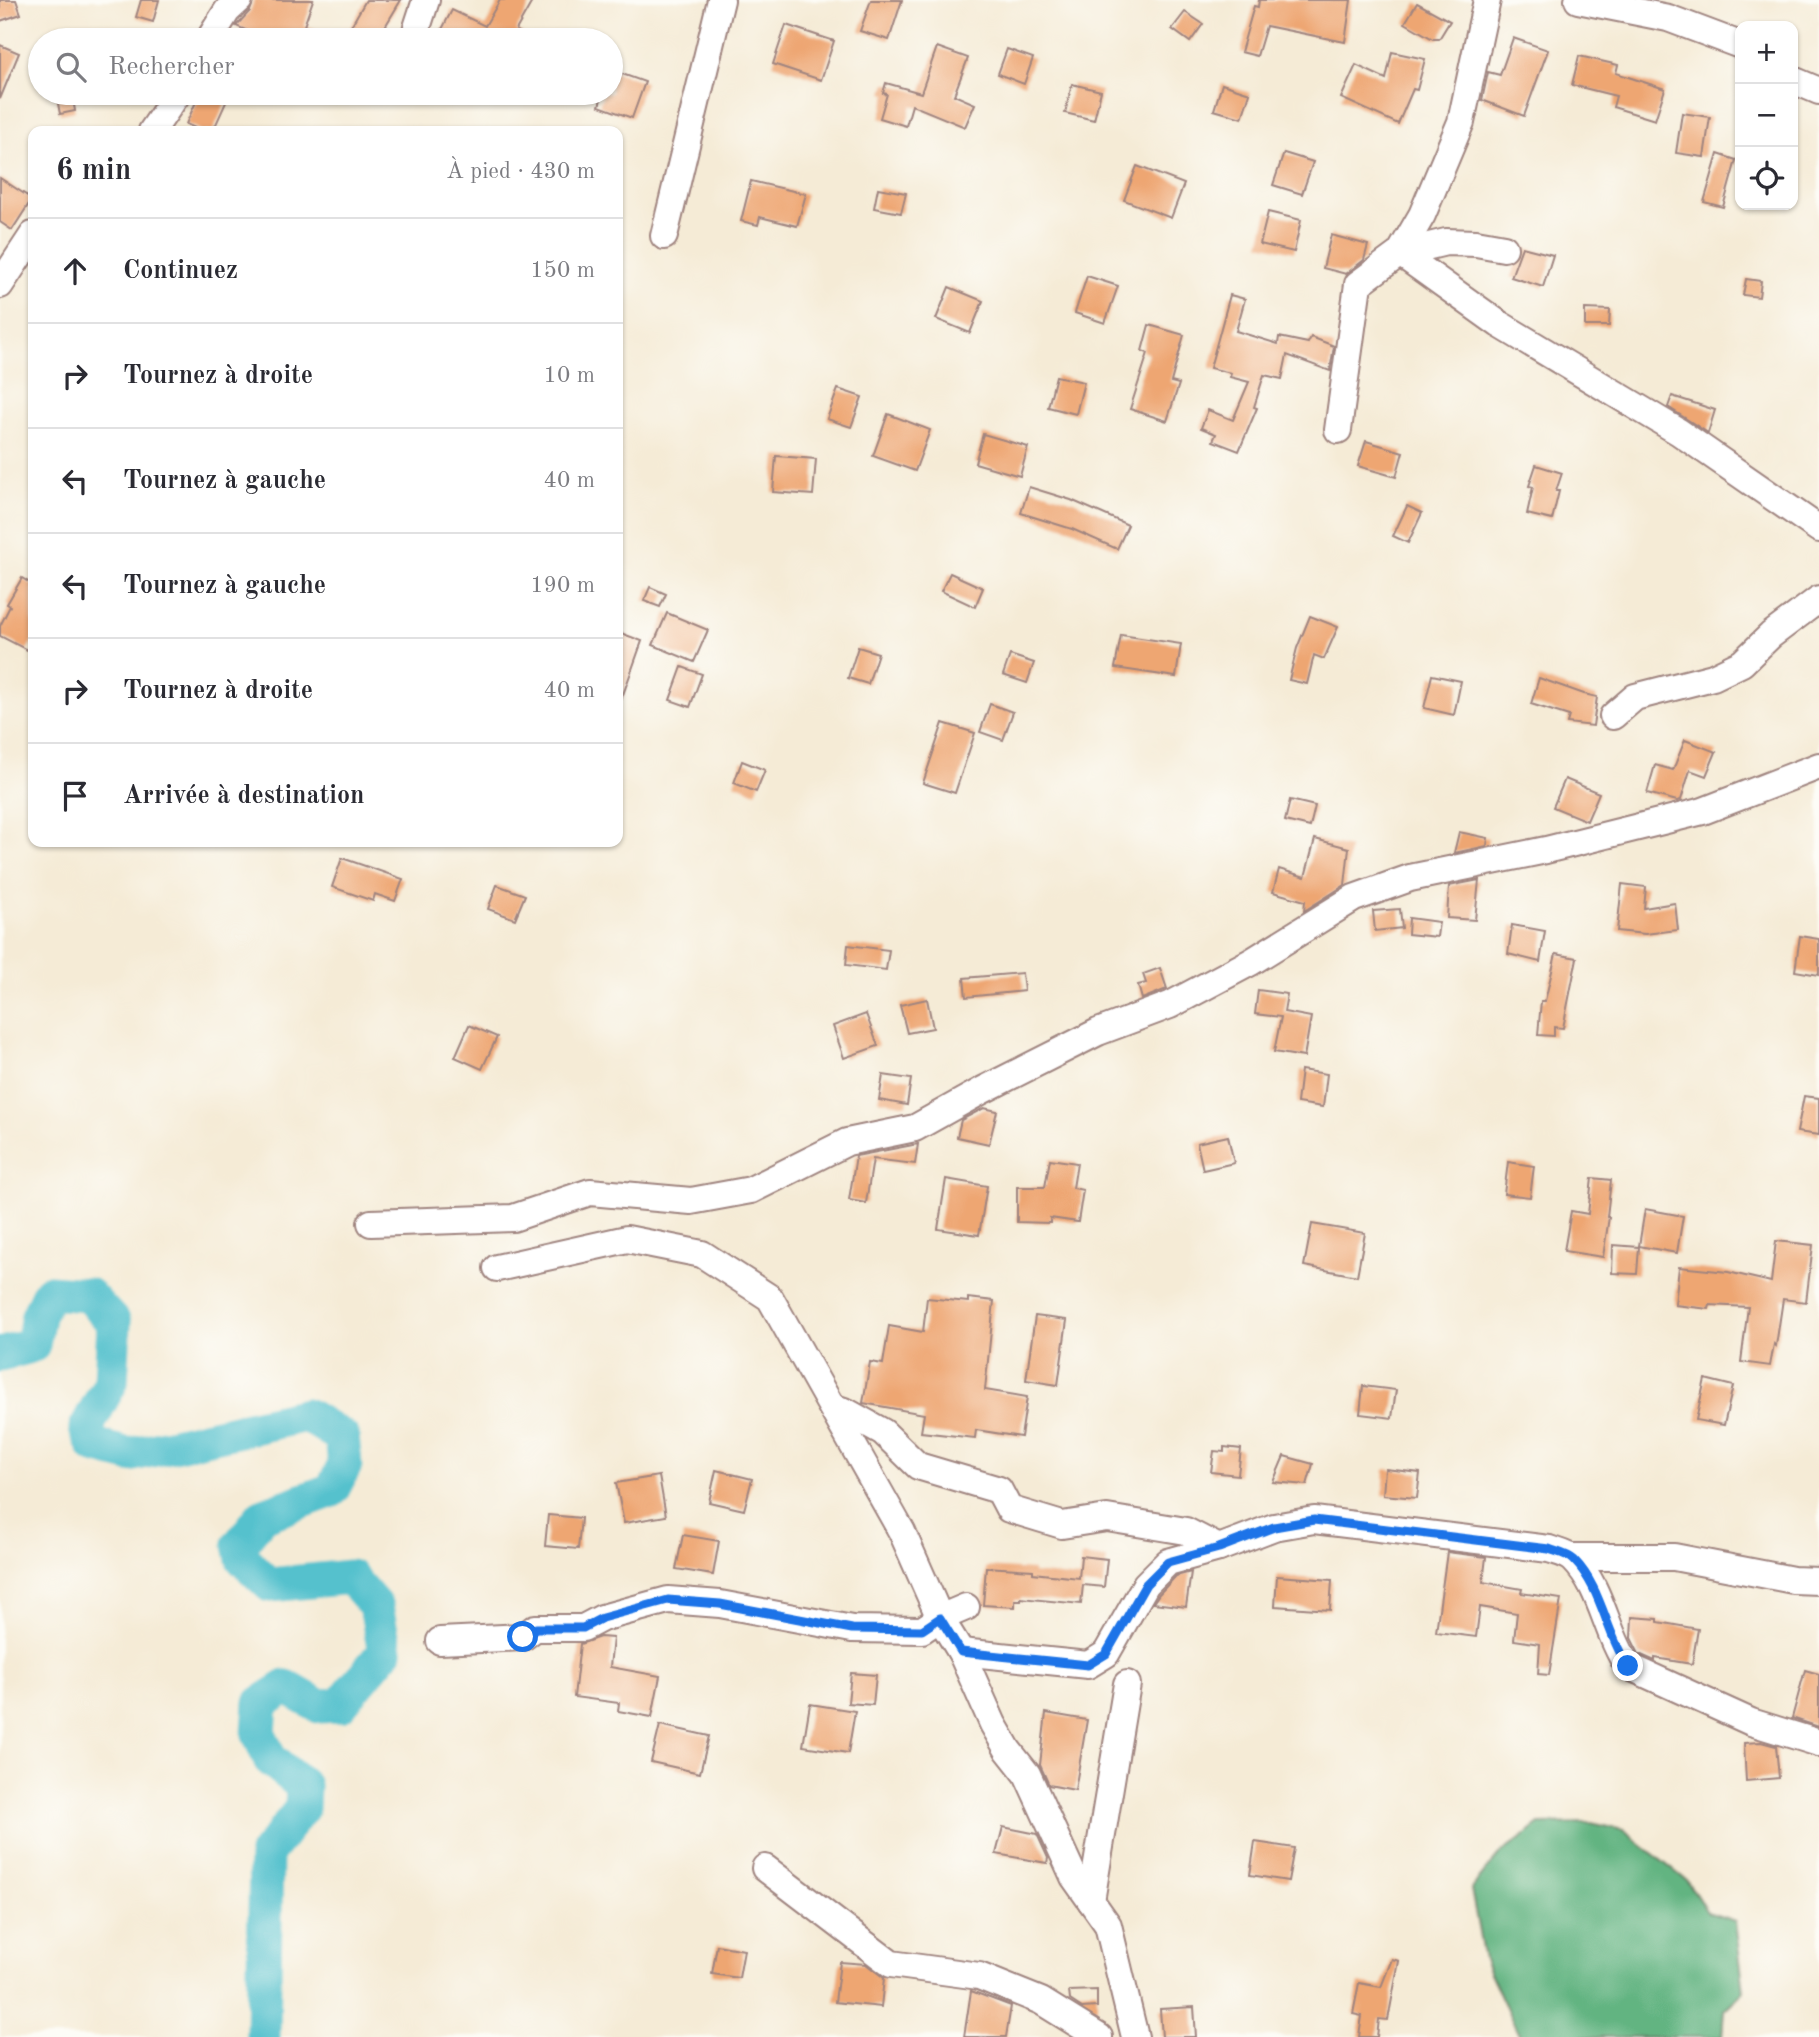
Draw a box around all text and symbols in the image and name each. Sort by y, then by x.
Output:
map controls [1735,21,1798,210]
button: + [1735,21,1798,84]
search box [28,28,623,105]
icon: search [52,48,90,86]
text: Rechercher [108,54,235,80]
button: − [1735,84,1798,147]
button: locate [1735,147,1798,210]
text: 6 min [56,156,131,186]
text: À pied · 430 m [446,160,595,183]
icon: ahead [56,252,94,290]
text: Continuez [123,258,238,284]
text: 150 m [530,259,595,282]
icon: right [56,357,94,395]
text: Tournez à droite [123,363,313,389]
text: 10 m [544,364,595,387]
icon: left [56,462,94,500]
text: Tournez à gauche [123,468,326,494]
text: 40 m [544,469,595,492]
icon: left [56,567,94,605]
text: Tournez à gauche [123,573,326,599]
text: 190 m [530,574,595,597]
icon: right [56,672,94,710]
text: Tournez à droite [123,678,313,704]
text: 40 m [544,679,595,702]
icon: arrive [56,777,94,815]
text: Arrivée à destination [123,783,365,809]
route start [507,1621,538,1652]
route end [1612,1650,1643,1681]

